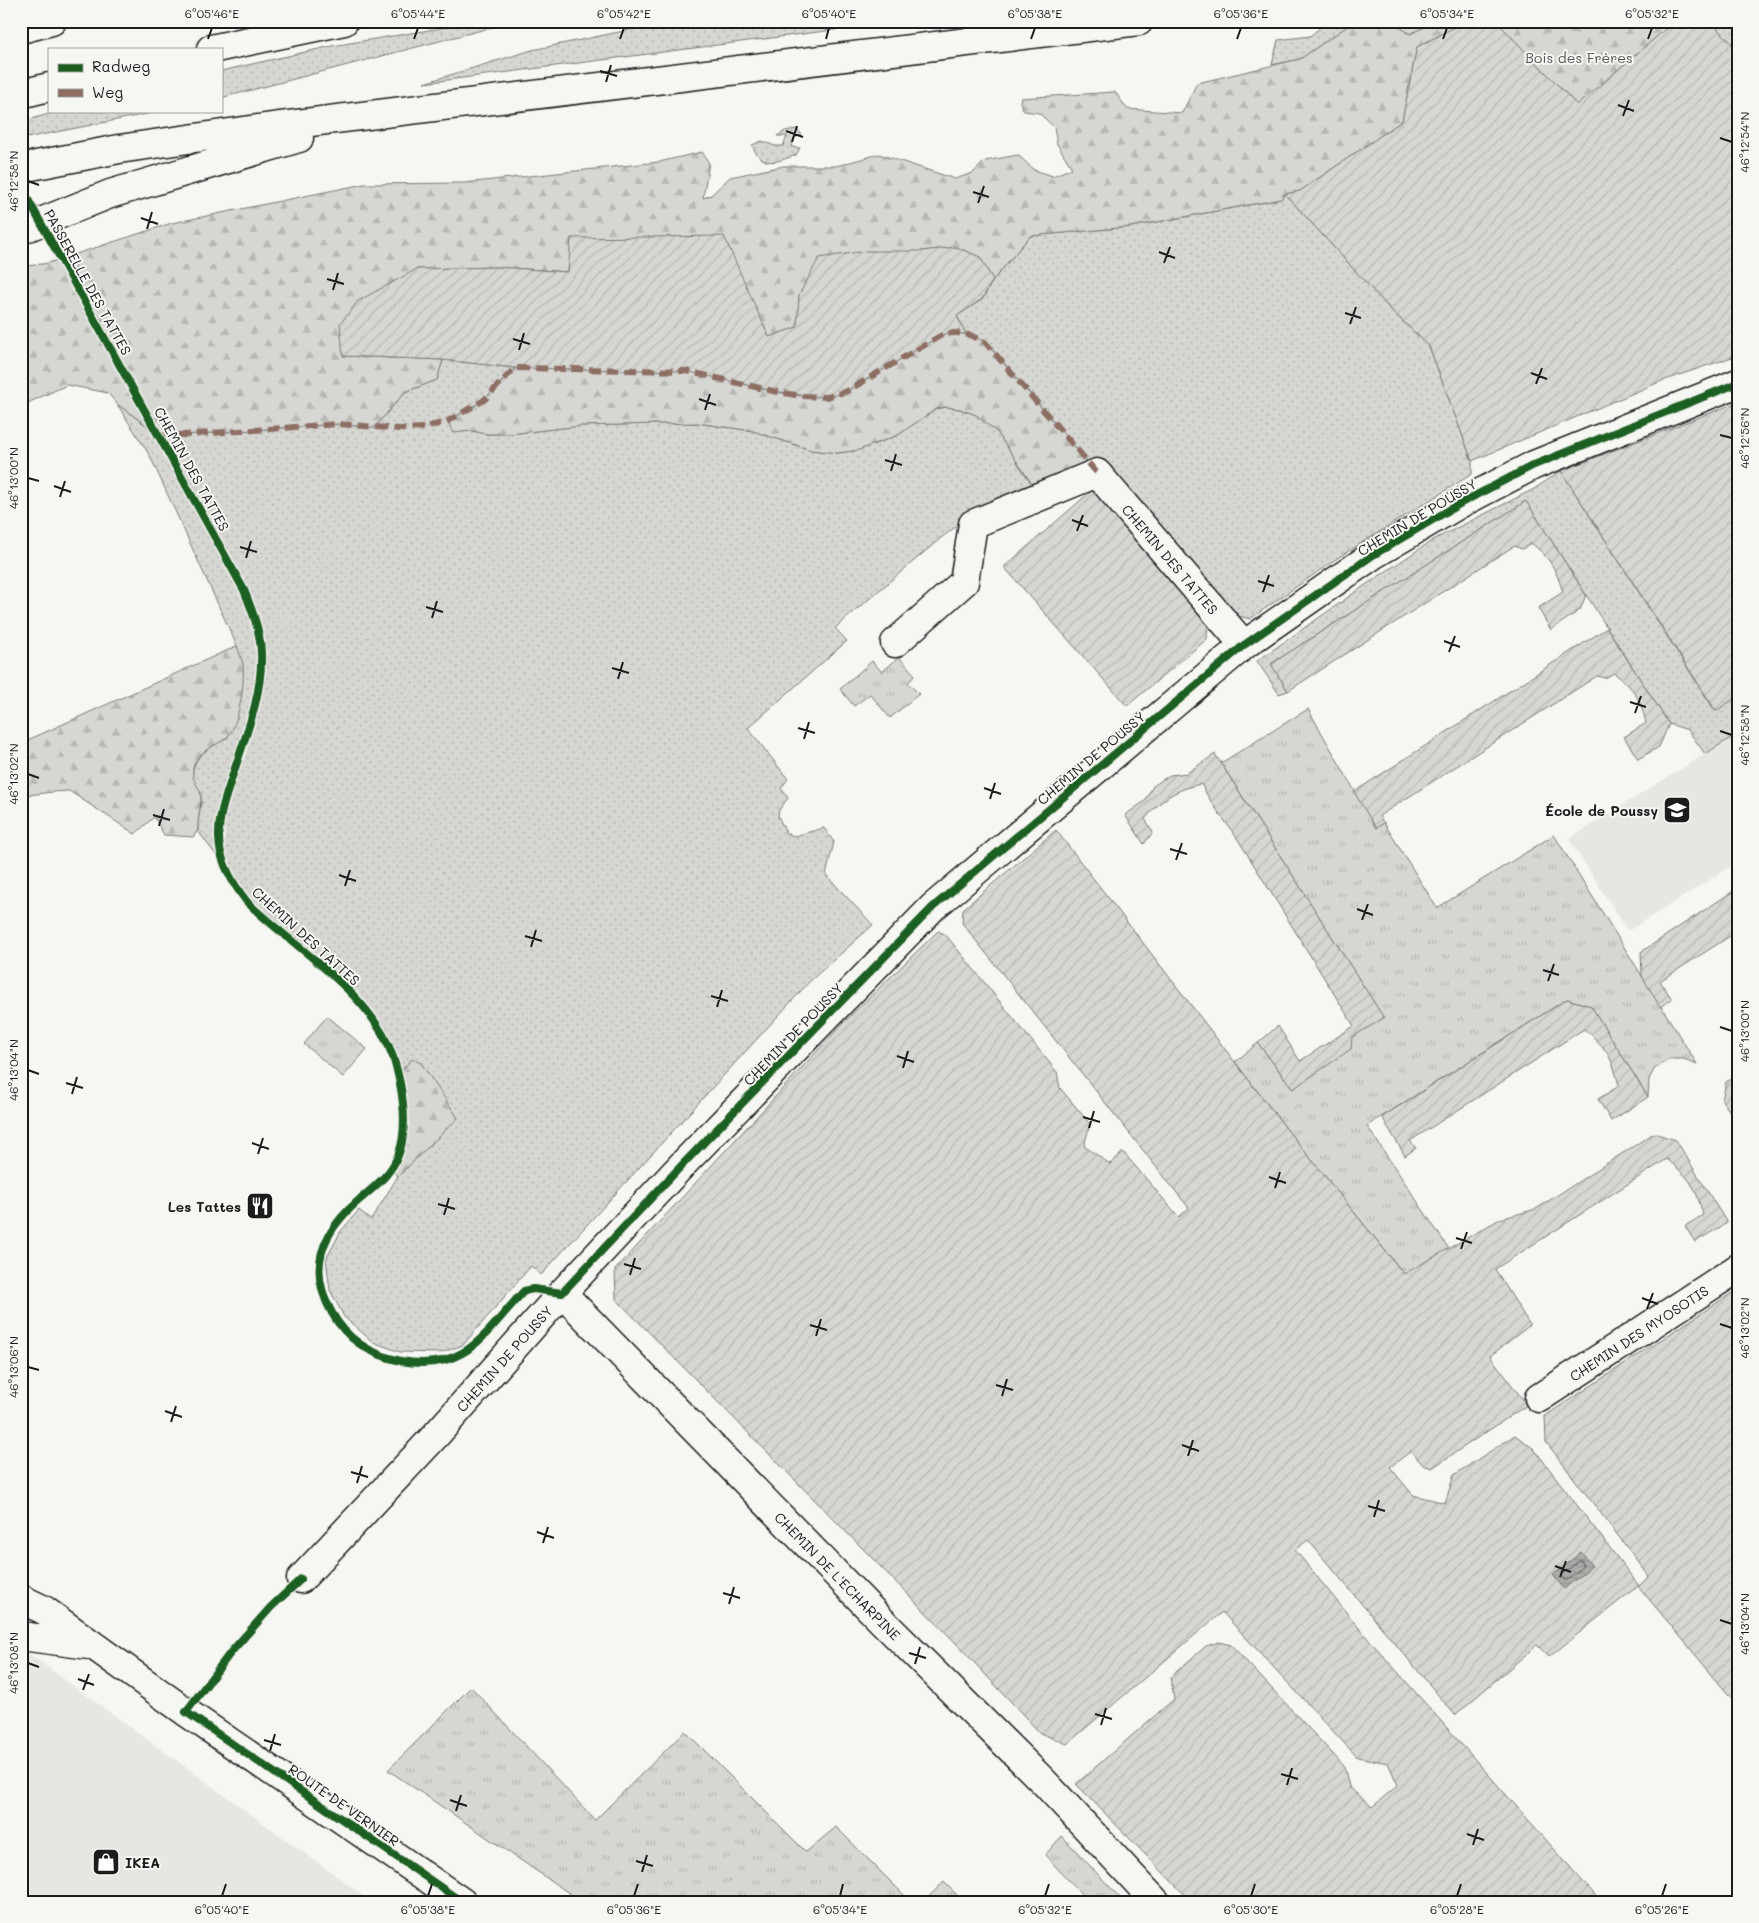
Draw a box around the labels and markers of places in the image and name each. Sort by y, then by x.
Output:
school or university icon: École de Poussy [1662,795,1692,825]
place label: École de Poussy [1545,801,1658,820]
restaurant icon: Les Tattes [245,1191,275,1221]
place label: Les Tattes [168,1197,241,1216]
shop icon: IKEA [91,1847,121,1877]
place label: IKEA [125,1853,160,1872]

